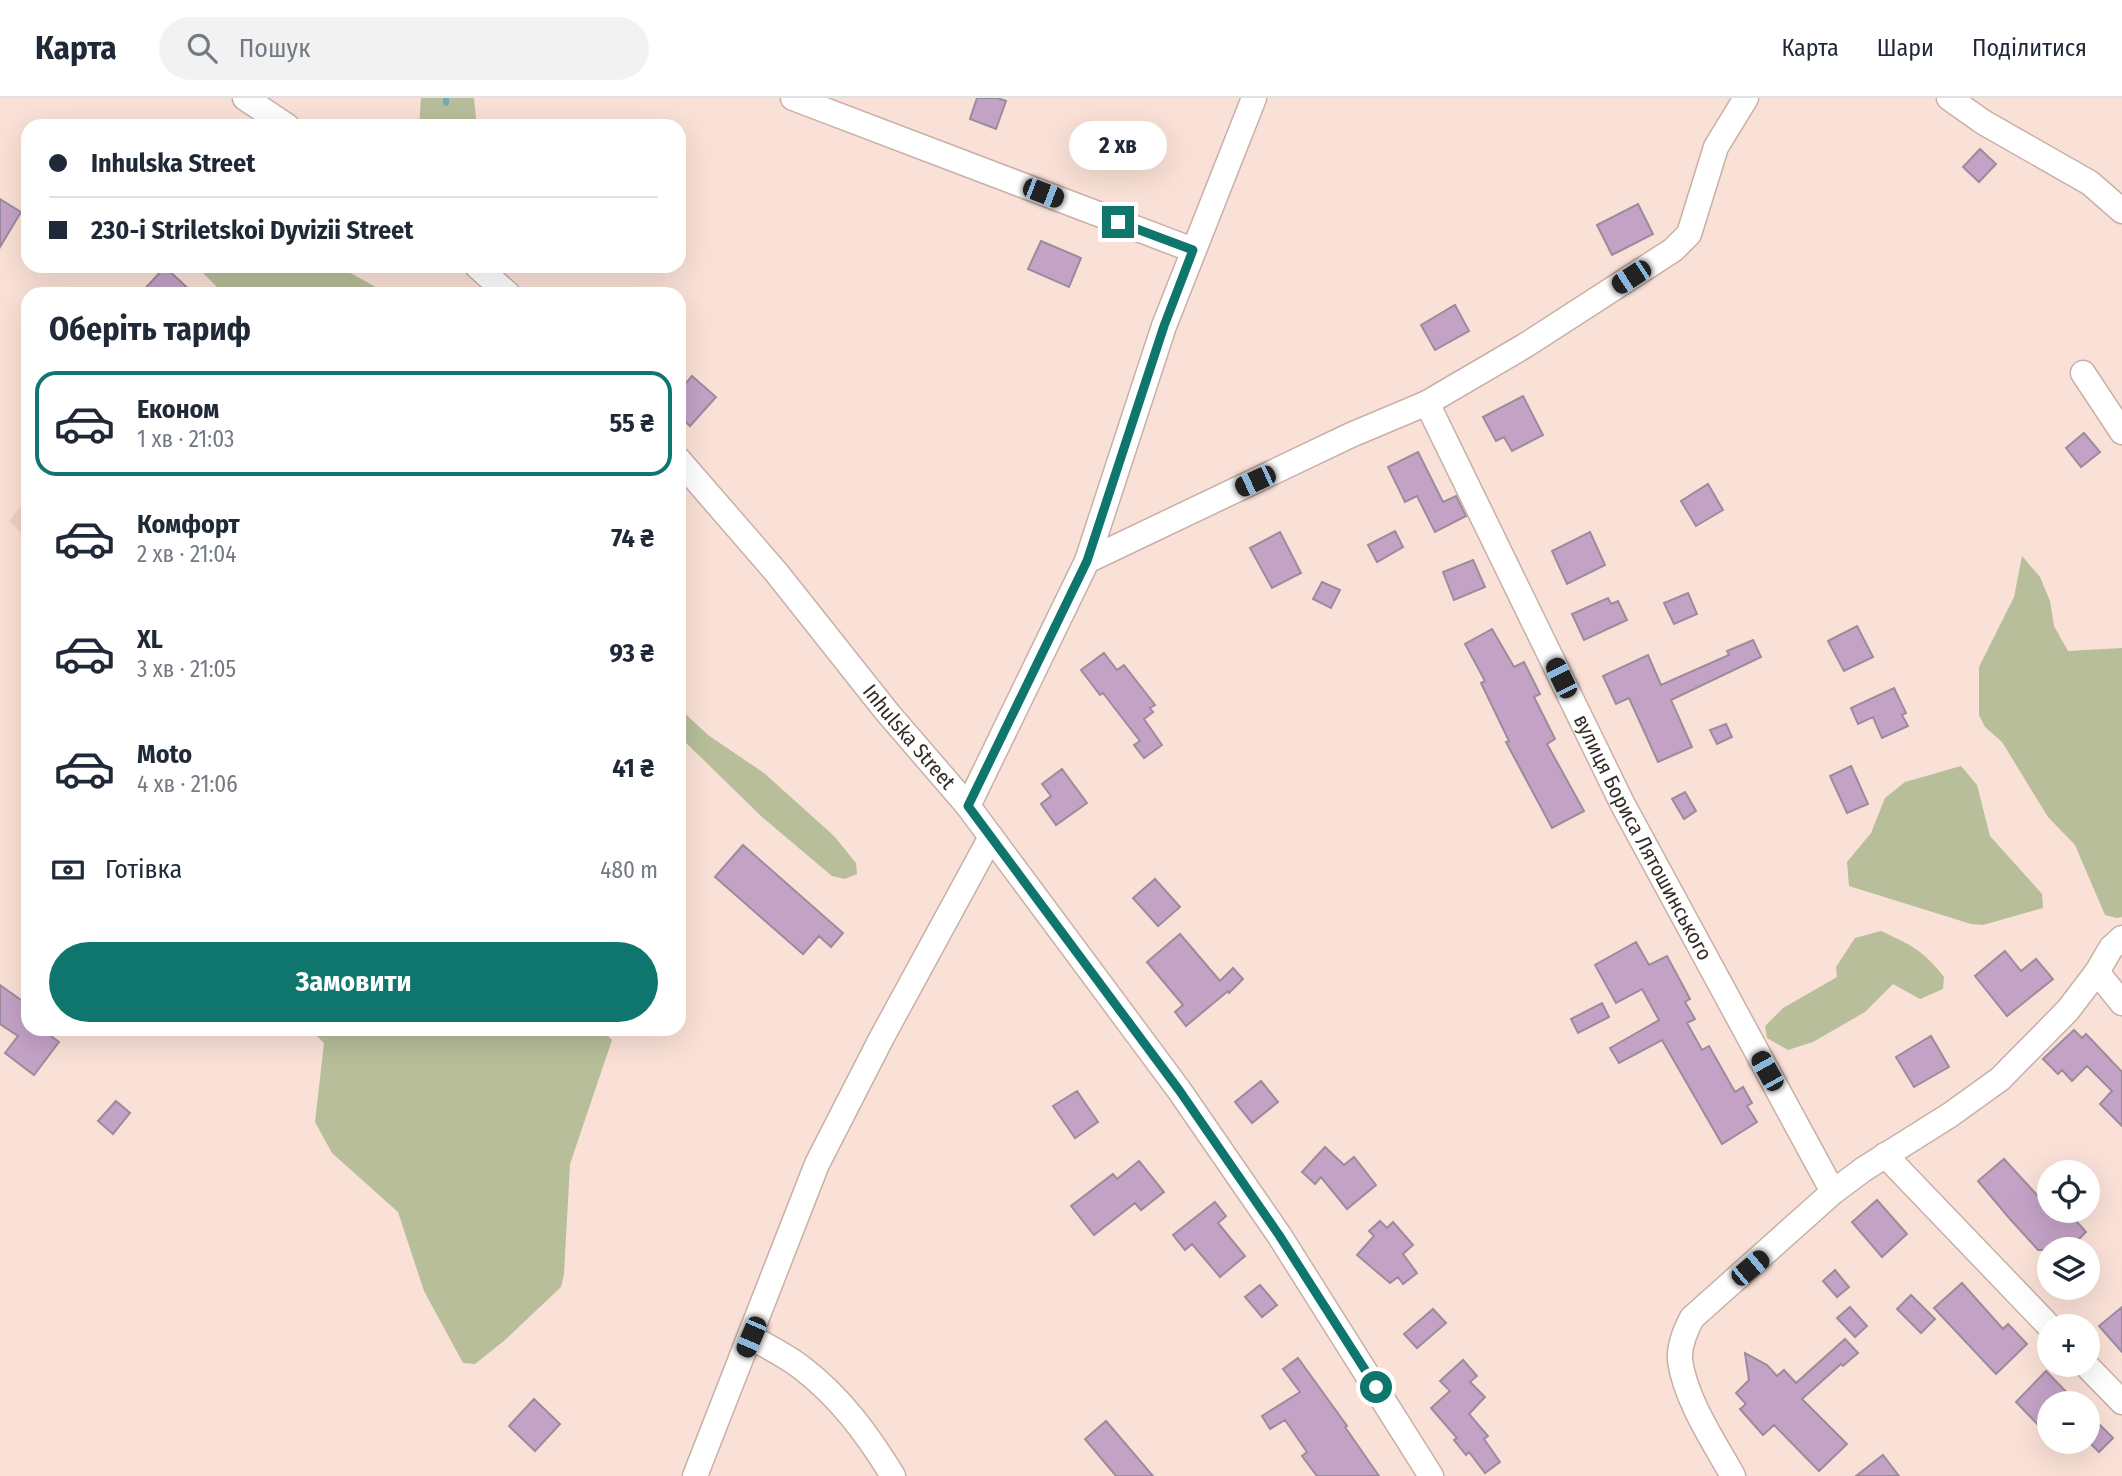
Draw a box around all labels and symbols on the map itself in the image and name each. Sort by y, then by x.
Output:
callout: 2 хв [1069,121,1167,170]
car [1020,176,1067,210]
route end [1102,206,1134,238]
car [1608,257,1655,297]
car [1232,463,1279,499]
car [1543,655,1580,701]
street label: Inhulska Street [857,679,961,795]
street label: вулиця Бориса Лятошинського [1568,710,1718,965]
car [1748,1048,1787,1094]
car [1728,1246,1773,1290]
car [734,1314,769,1360]
route start [1360,1371,1392,1403]

